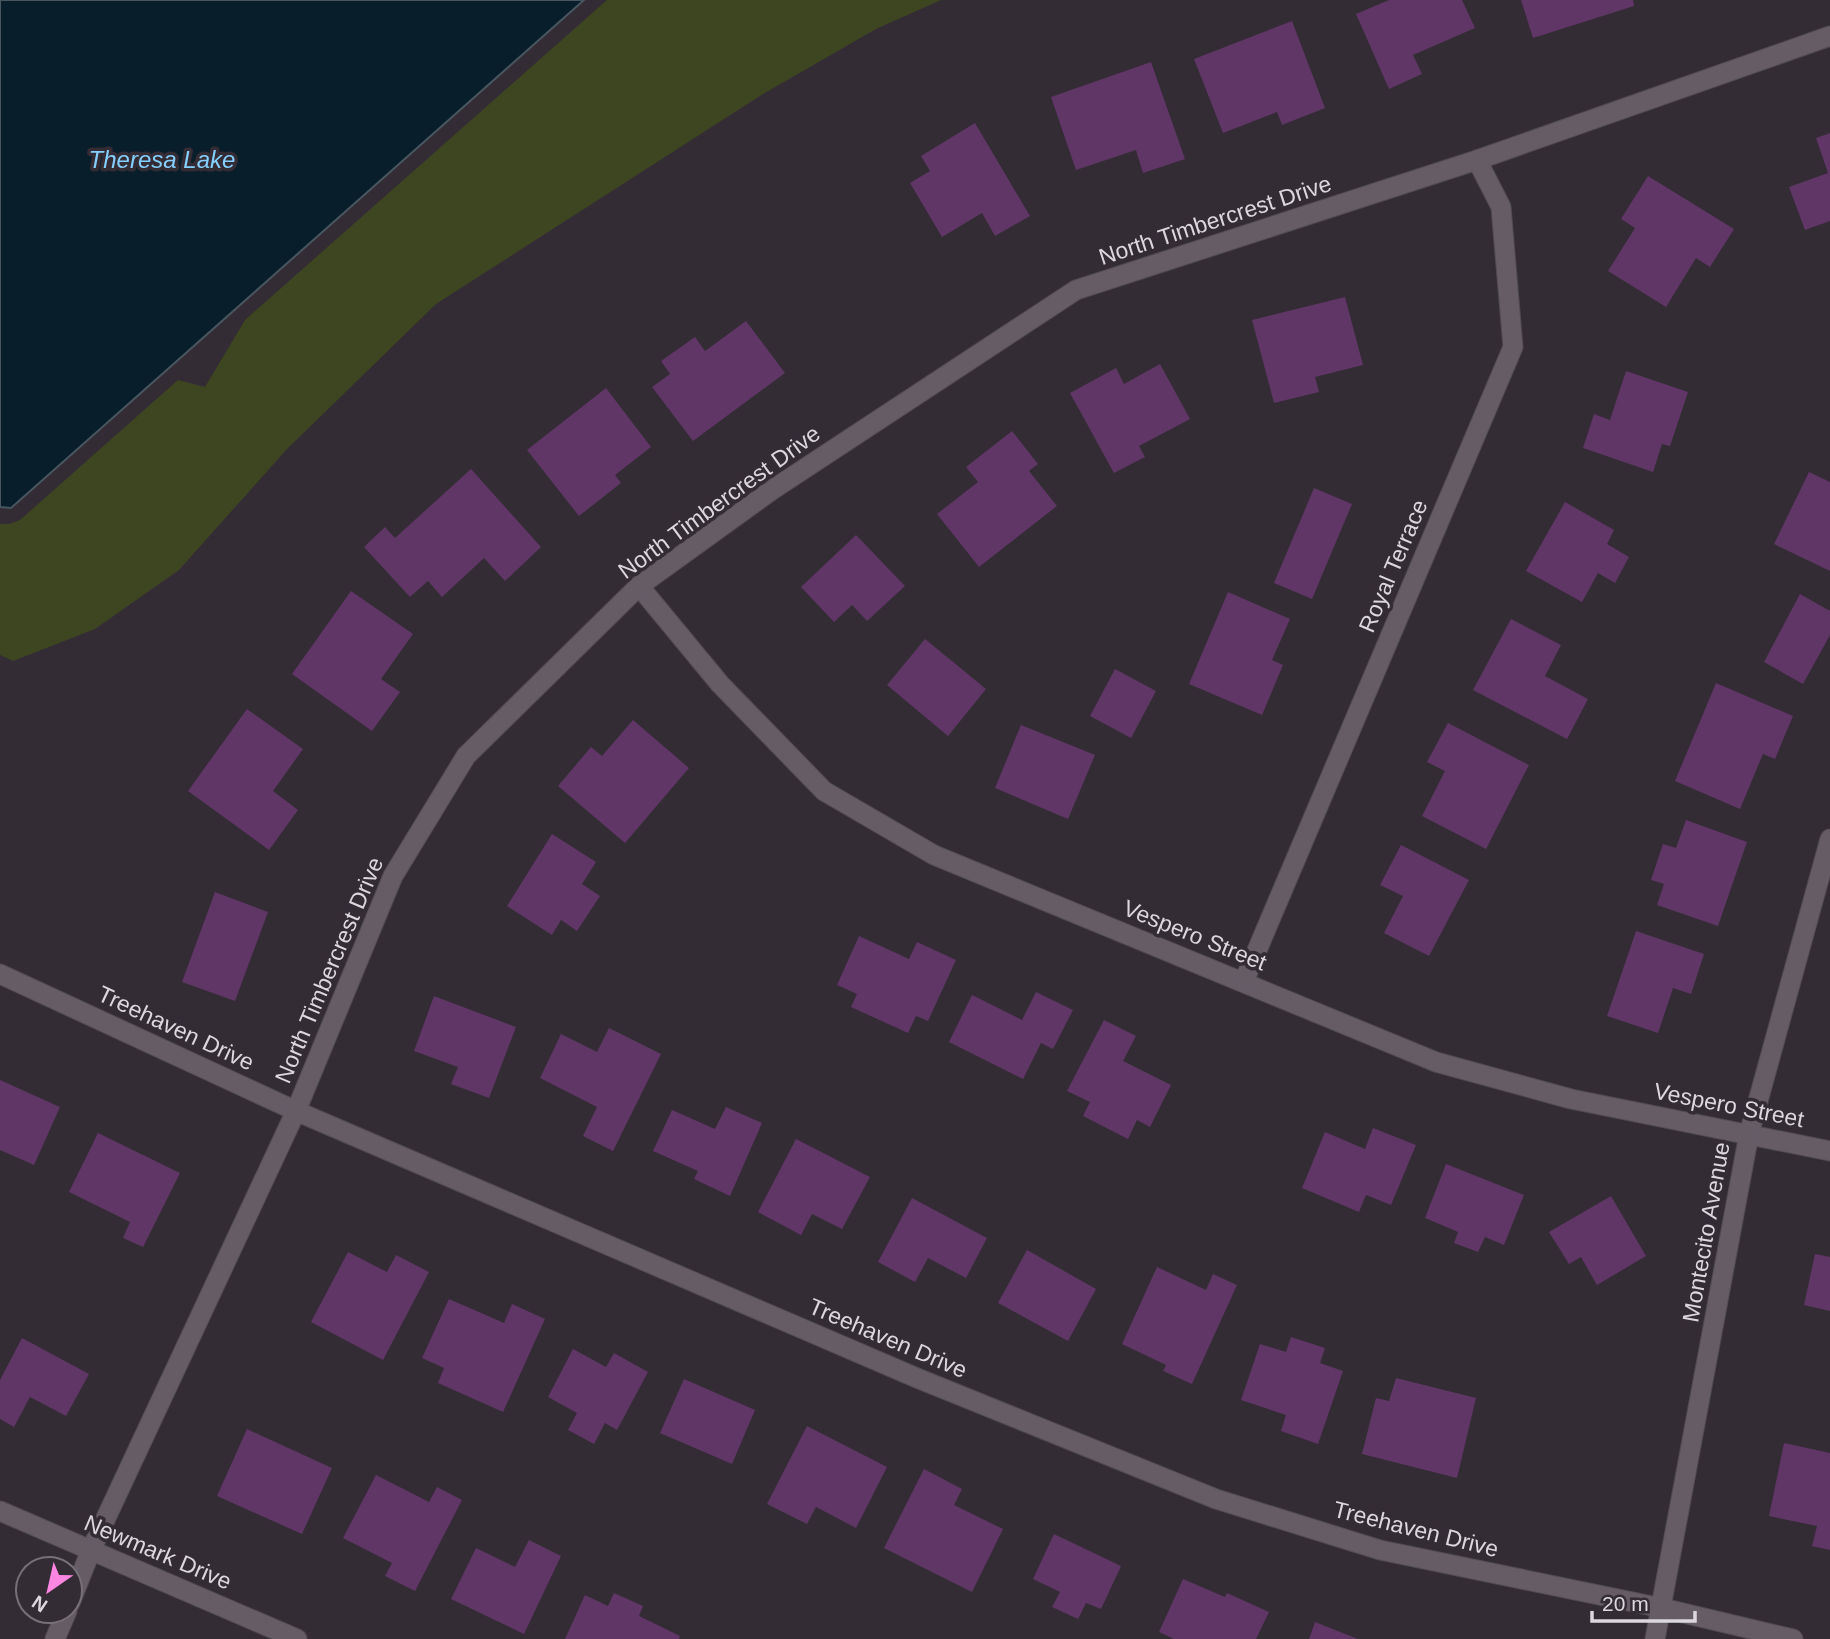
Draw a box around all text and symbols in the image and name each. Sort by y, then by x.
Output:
water label: Theresa Lake [89,146,235,173]
street label: North Timbercrest Drive [1096,170,1334,270]
street label: North Timbercrest Drive [613,420,825,584]
street label: Royal Terrace [1353,496,1433,636]
street label: North Timbercrest Drive [270,853,388,1087]
street label: Vespero Street [1120,894,1271,976]
street label: Treehaven Drive [94,980,258,1076]
street label: Vespero Street [1652,1078,1807,1132]
street label: Montecito Avenue [1677,1140,1735,1324]
street label: Treehaven Drive [805,1293,971,1383]
street label: Treehaven Drive [1331,1496,1501,1562]
street label: Newmark Drive [81,1509,235,1595]
north arrow [14,1555,84,1625]
scale bar [1592,1580,1695,1624]
text: N [28,1591,51,1616]
text: 20 m [1602,1592,1649,1615]

